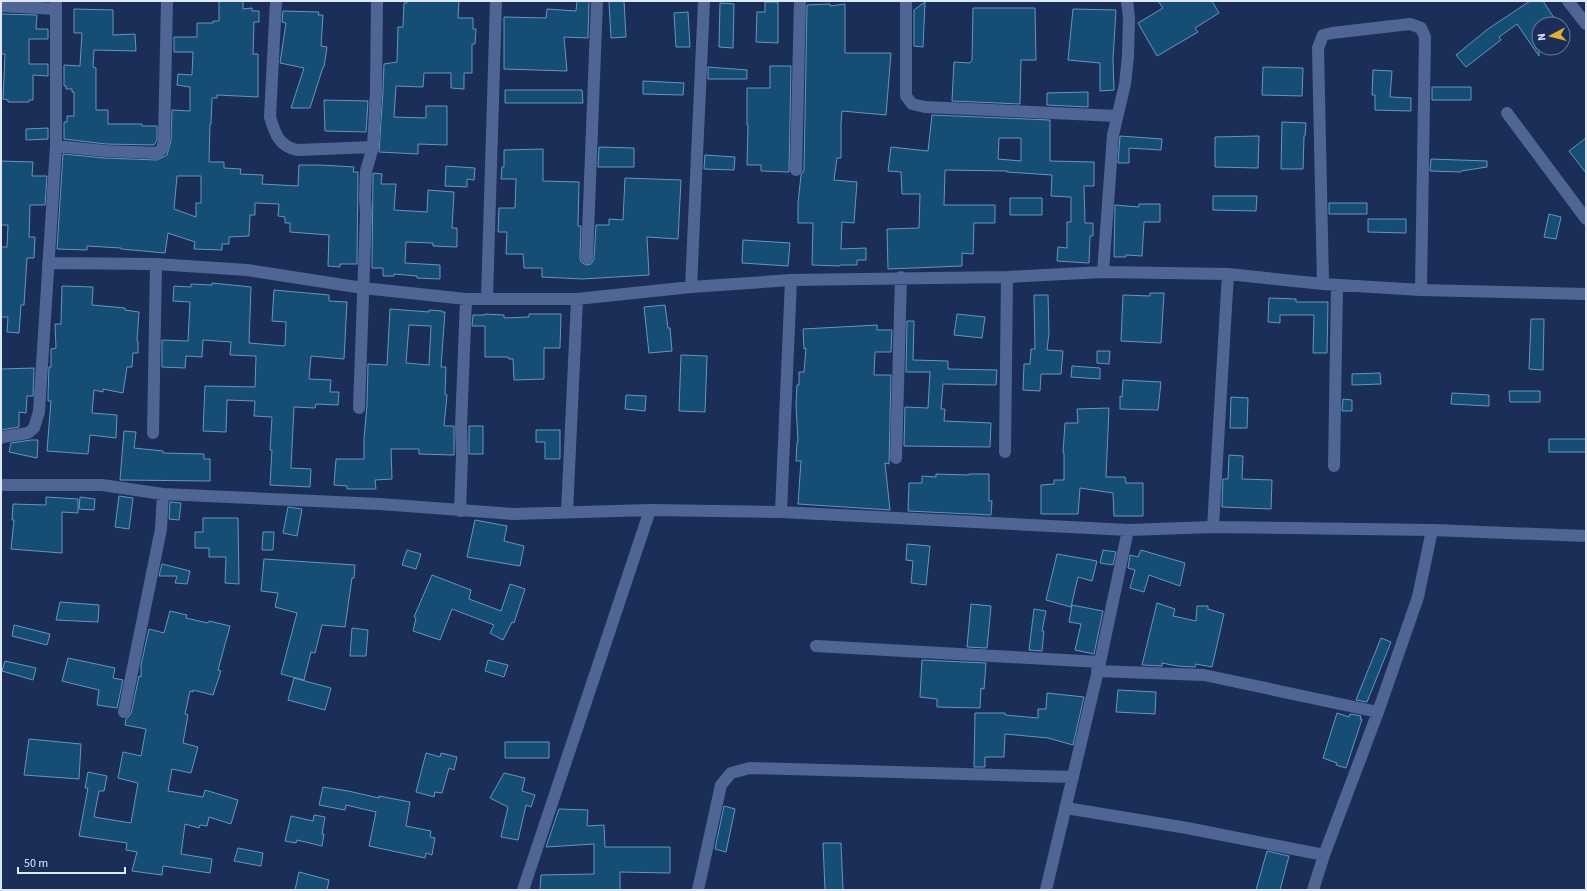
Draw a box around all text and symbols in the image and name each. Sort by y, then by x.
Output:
north arrow [1531,16,1571,56]
text: N [1534,33,1549,42]
scale bar [18,849,125,875]
text: 50 m [24,855,48,872]

